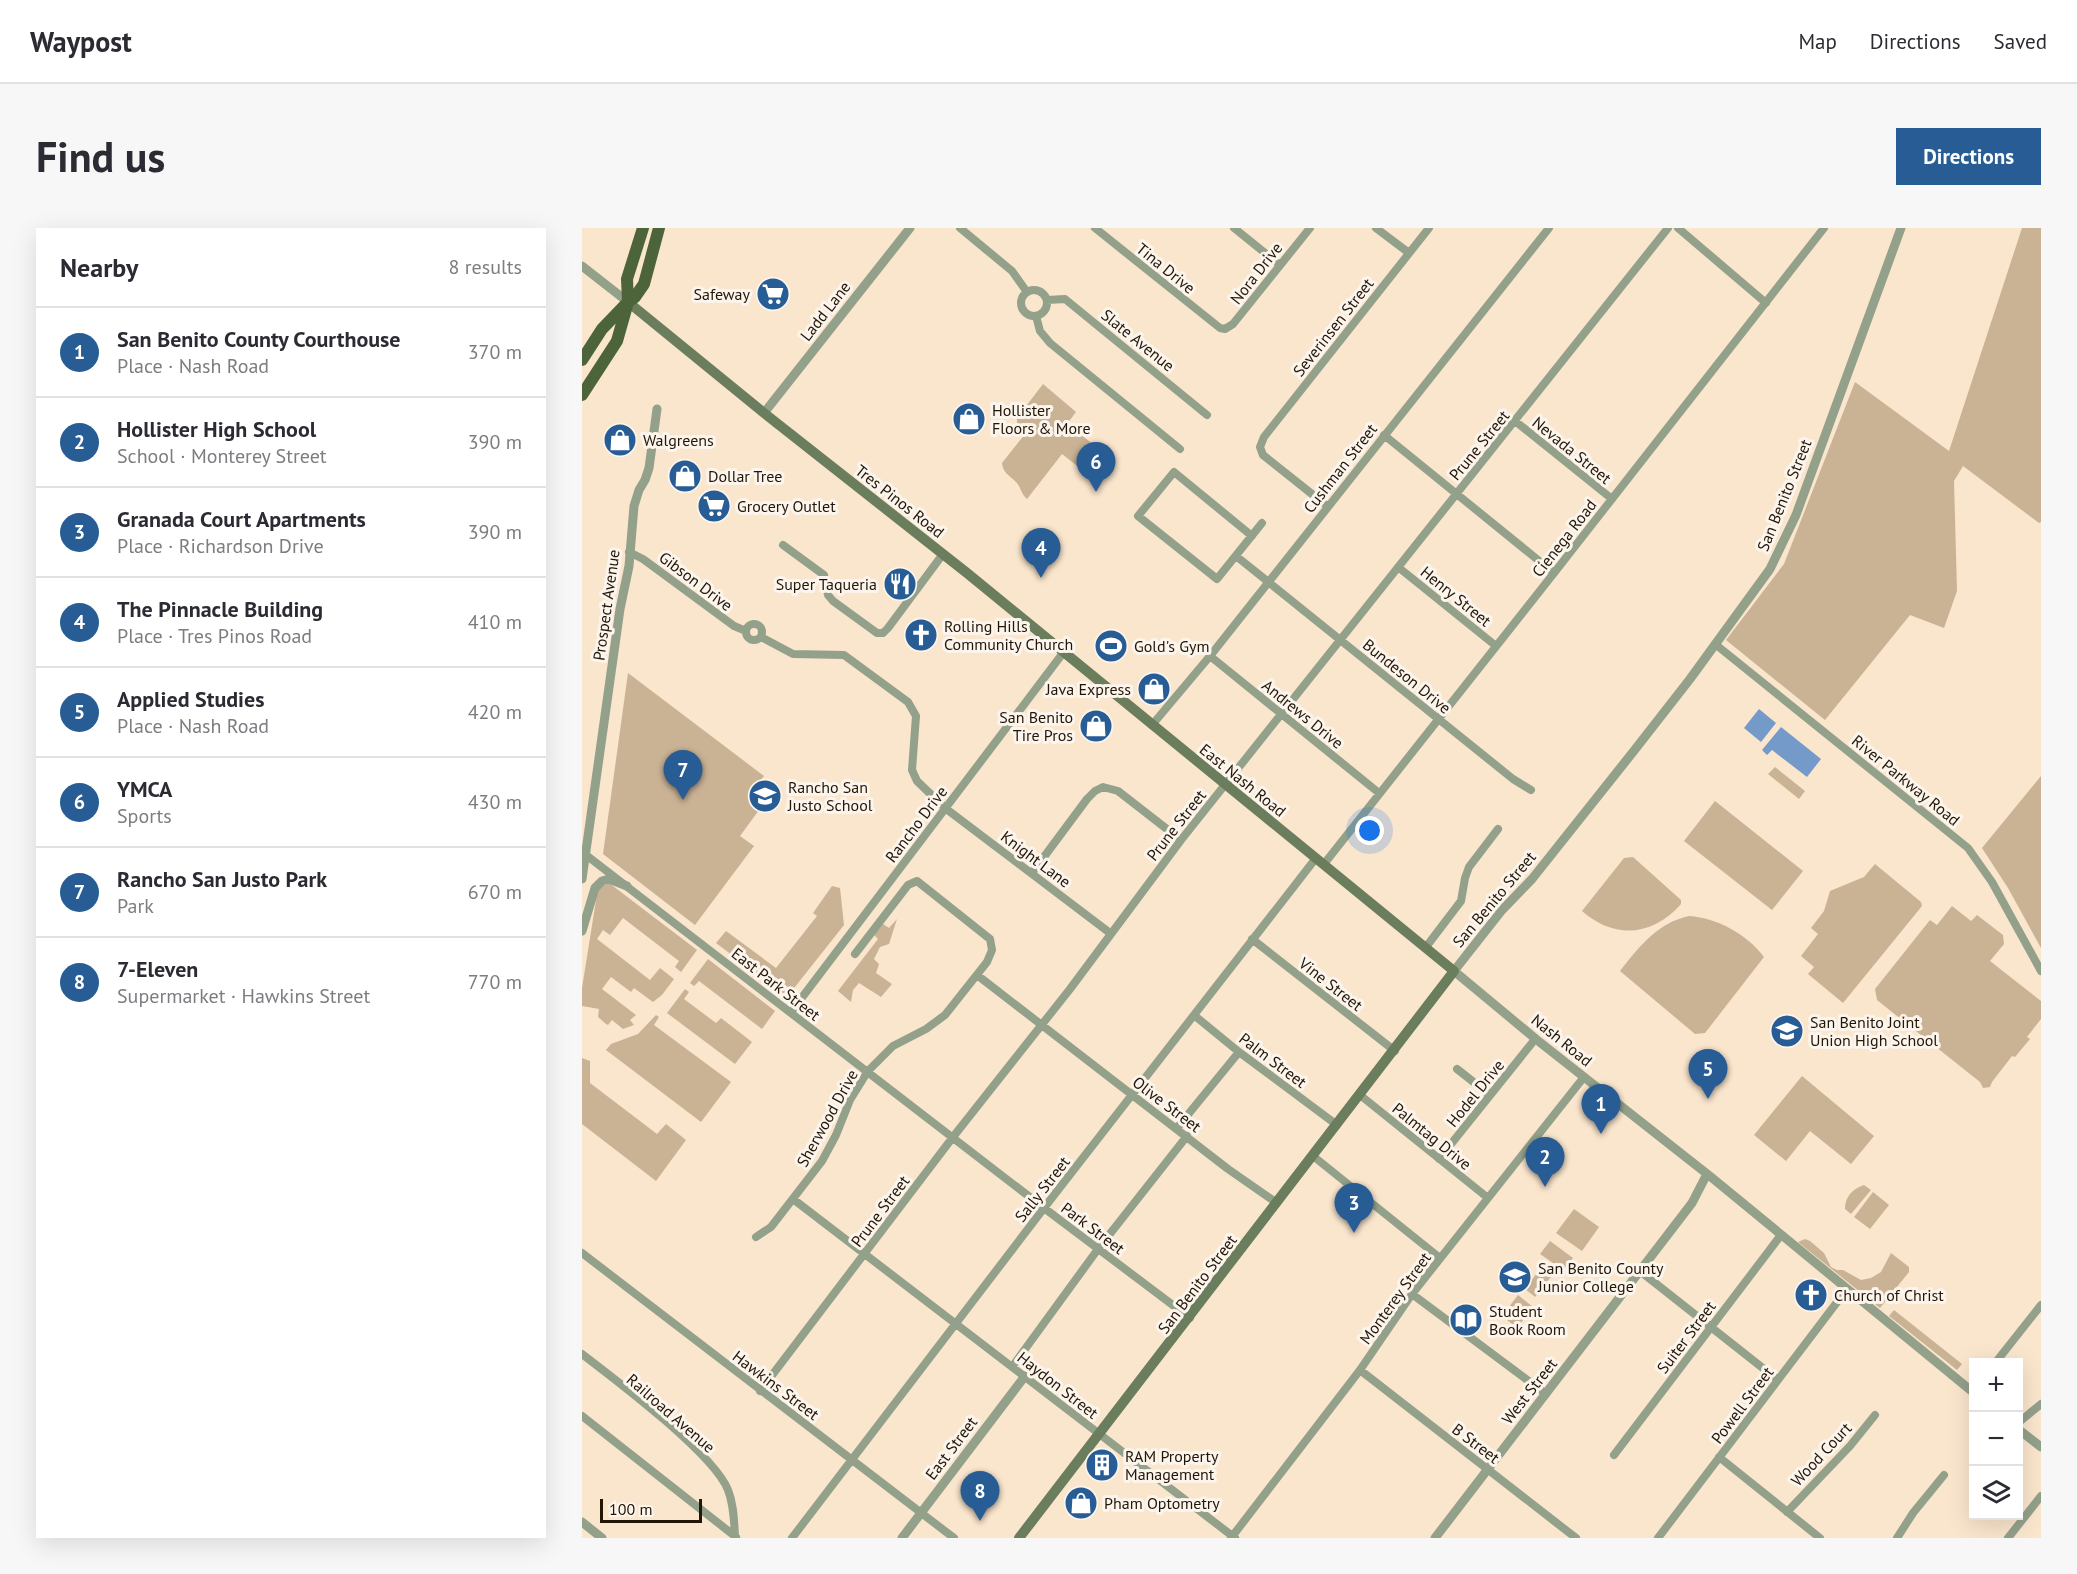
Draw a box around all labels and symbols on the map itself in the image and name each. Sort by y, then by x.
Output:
street label: Tina Drive [1133,238,1199,298]
street label: Nora Drive [1226,238,1286,308]
street label: Severinsen Street [1288,273,1378,380]
supermarket icon: Safeway [755,276,791,312]
street label: Ladd Lane [796,277,854,345]
place label: Safeway [694,284,751,304]
street label: Slate Avenue [1097,304,1179,376]
place label: Hollister Floors & More [992,400,1091,438]
shop icon: Hollister Floors & More [951,401,987,437]
street label: Prune Street [1445,405,1514,484]
street label: Nevada Street [1528,412,1616,488]
street label: Cushman Street [1299,419,1381,517]
shop icon: Walgreens [602,422,638,458]
place label: Walgreens [643,430,714,450]
street label: San Benito Street [1752,436,1816,554]
pin: 6 [1076,442,1116,492]
shop icon: Dollar Tree [667,458,703,494]
street label: Tres Pinos Road [852,460,948,542]
place label: Dollar Tree [708,466,782,486]
supermarket icon: Grocery Outlet [696,488,732,524]
street label: Cienega Road [1528,495,1600,581]
place label: Grocery Outlet [737,496,836,516]
pin: 4 [1022,528,1060,578]
street label: Gibson Drive [655,547,737,615]
street label: Prospect Avenue [588,548,624,662]
street label: Henry Street [1417,561,1496,631]
restaurant icon: Super Taqueria [882,566,918,602]
place label: Super Taqueria [776,574,877,594]
place label: Rolling Hills Community Church [944,616,1073,654]
church icon: Rolling Hills Community Church [903,617,939,653]
sports icon: Gold's Gym [1093,628,1129,664]
street label: Bundeson Drive [1359,634,1455,718]
place label: Gold's Gym [1134,636,1209,656]
shop icon: Java Express [1136,671,1172,707]
street label: Andrews Drive [1258,675,1348,753]
place label: Java Express [1045,679,1131,699]
place label: San Benito Tire Pros [999,707,1073,745]
shop icon: San Benito Tire Pros [1078,708,1114,744]
street label: River Parkway Road [1848,730,1964,830]
street label: East Nash Road [1196,739,1290,821]
pin: 7 [664,750,702,800]
place label: Rancho San Justo School [787,777,873,815]
school or university icon: Rancho San Justo School [747,778,783,814]
street label: Rancho Drive [881,782,951,866]
street label: Prune Street [1142,785,1210,864]
your location [1355,816,1384,845]
street label: Knight Lane [997,826,1075,892]
street label: San Benito Street [1448,847,1540,951]
street label: East Park Street [728,943,825,1025]
street label: Vine Street [1294,952,1367,1015]
street label: Nash Road [1528,1009,1596,1071]
place label: San Benito Joint Union High School [1810,1012,1938,1050]
school or university icon: San Benito Joint Union High School [1769,1013,1805,1049]
street label: Palm Street [1235,1028,1311,1092]
pin: 5 [1688,1050,1728,1099]
street label: Hodel Drive [1442,1055,1508,1131]
street label: Sherwood Drive [792,1066,862,1170]
street label: Olive Street [1129,1072,1206,1137]
pin: 1 [1582,1084,1620,1134]
street label: Palmtag Drive [1388,1098,1476,1174]
pin: 2 [1526,1138,1564,1187]
street label: Sally Street [1010,1152,1074,1226]
street label: Prune Street [847,1171,914,1251]
pin: 3 [1334,1184,1374,1233]
street label: Park Street [1057,1198,1129,1259]
street label: San Benito Street [1153,1230,1241,1338]
street label: Monterey Street [1355,1248,1435,1348]
place label: San Benito County Junior College [1537,1258,1664,1296]
school or university icon: San Benito County Junior College [1497,1259,1533,1295]
church icon: Church of Christ [1793,1277,1829,1313]
place label: Church of Christ [1834,1285,1944,1305]
street label: Suiter Street [1652,1296,1720,1377]
place label: Student Book Room [1489,1301,1566,1339]
library icon: Student Book Room [1448,1302,1484,1338]
street label: Hawkins Street [729,1346,824,1424]
street label: Haydon Street [1014,1347,1103,1423]
street label: West Street [1497,1354,1561,1428]
street label: Powell Street [1707,1362,1778,1447]
street label: Railroad Avenue [623,1369,719,1457]
street label: East Street [921,1412,982,1483]
street label: Wood Court [1786,1418,1856,1490]
street label: B Street [1448,1419,1504,1468]
place label: RAM Property Management [1125,1446,1219,1484]
building icon: RAM Property Management [1084,1447,1120,1483]
pin: 8 [960,1472,1000,1521]
shop icon: Pham Optometry [1063,1485,1099,1521]
place label: Pham Optometry [1104,1493,1220,1513]
scale bar [600,1496,702,1524]

